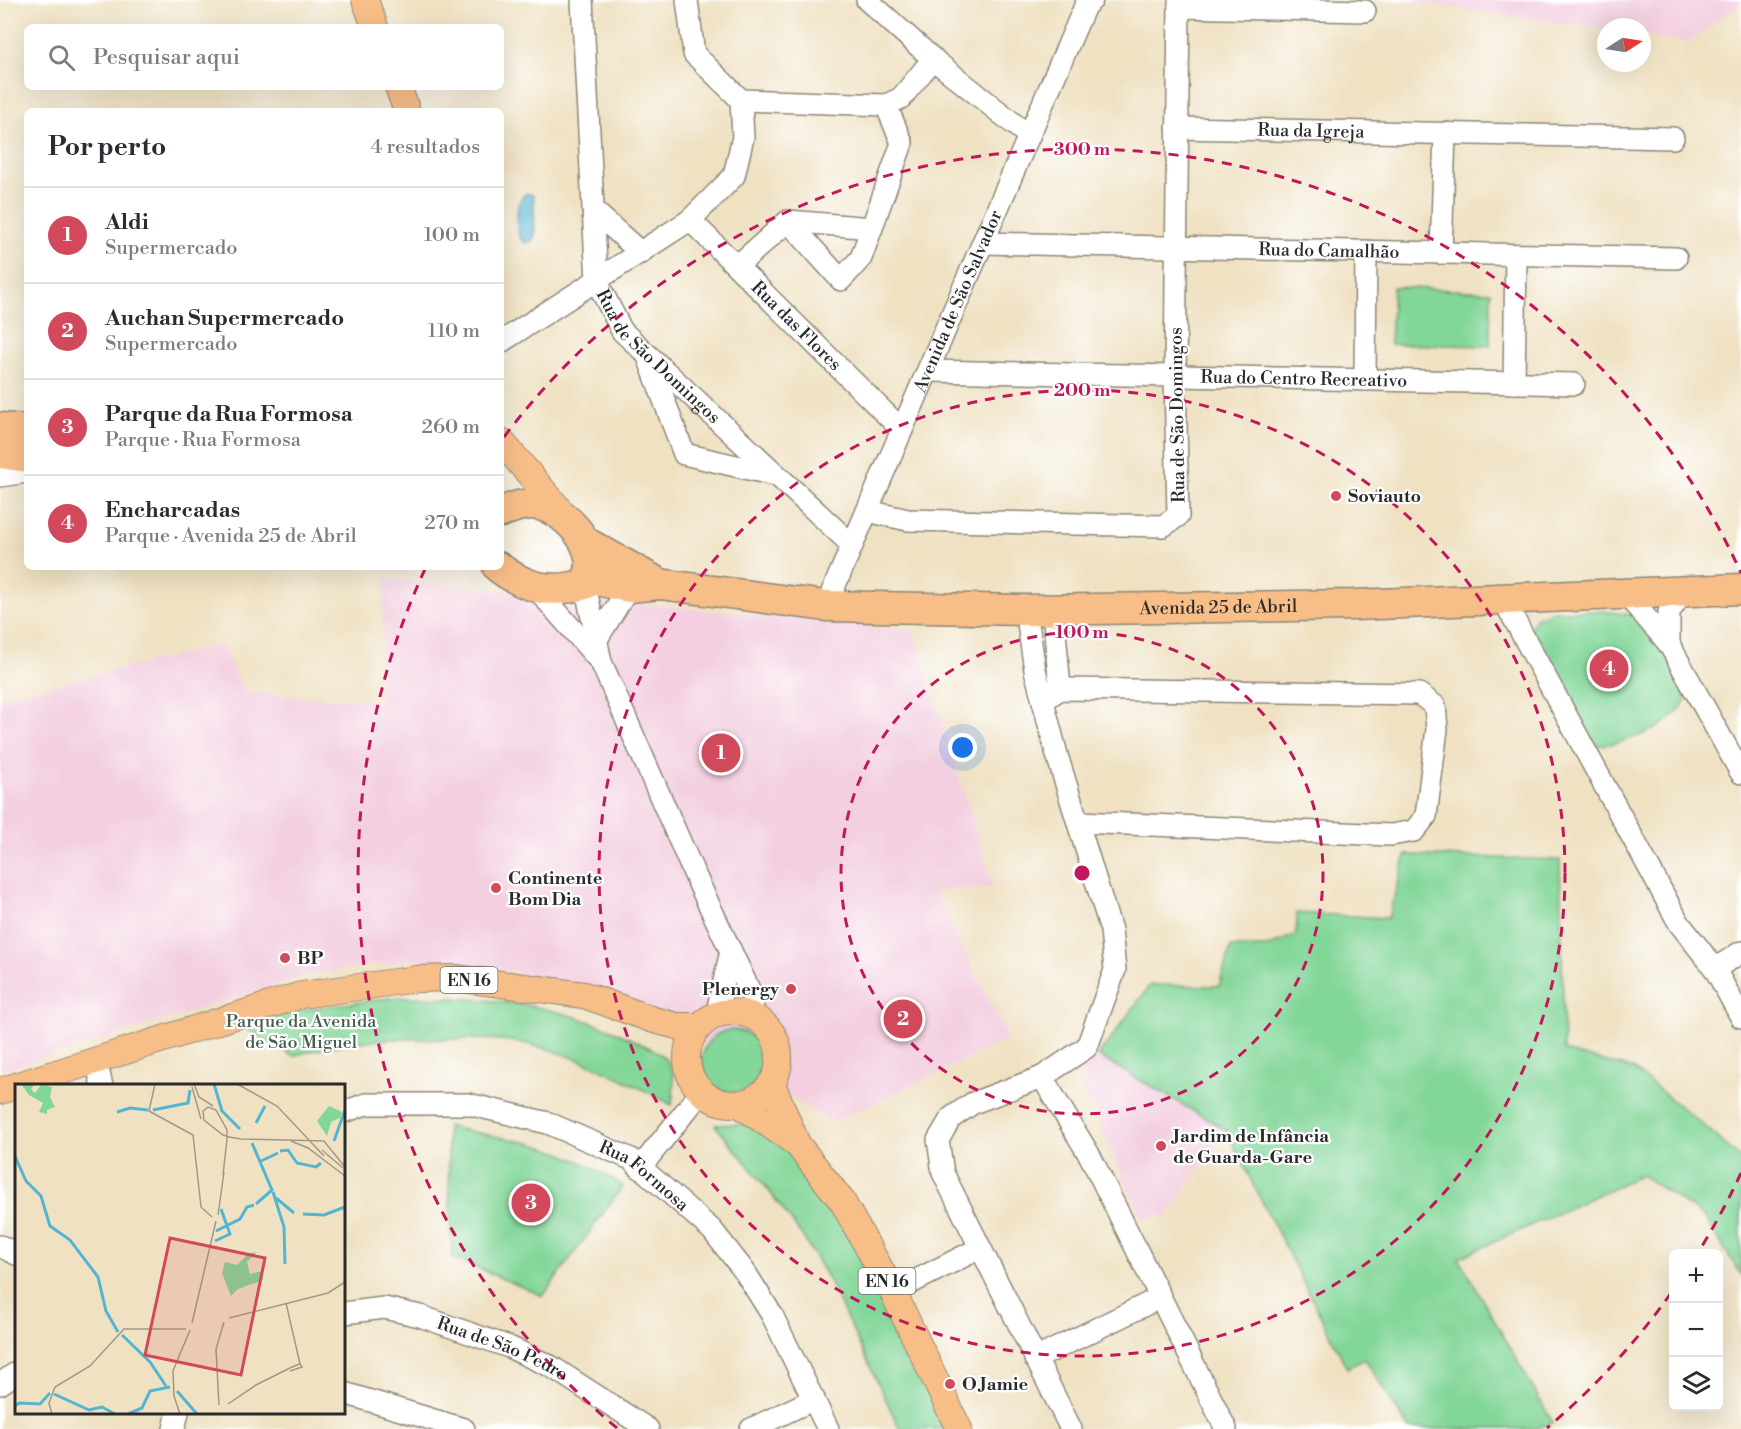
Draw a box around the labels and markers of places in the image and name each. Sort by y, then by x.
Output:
place label: Soviauto [1348,485,1421,508]
marker: Soviauto [1329,489,1343,503]
pin: 4 [1590,646,1628,692]
pin: 1 [702,730,740,776]
centre of rings [1072,863,1092,883]
place label: Continente Bom Dia [508,867,603,911]
marker: Continente Bom Dia [489,881,503,895]
place label: BP [297,947,324,970]
marker: BP [278,951,292,965]
place label: Plenergy [702,978,780,1001]
marker: Plenergy [784,982,798,996]
pin: 2 [884,996,922,1042]
place label: Jardim de Infância de Guarda-Gare [1170,1125,1329,1169]
marker: Jardim de Infância de Guarda-Gare [1154,1139,1168,1153]
pin: 3 [512,1180,550,1226]
place label: O Jamie [962,1373,1029,1396]
marker: O Jamie [943,1377,957,1391]

